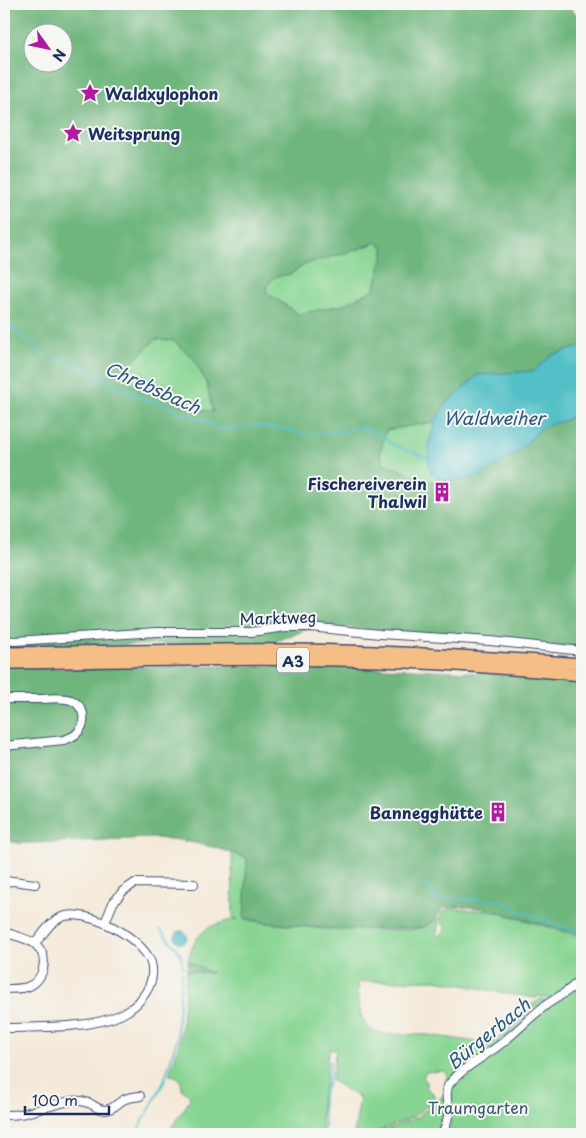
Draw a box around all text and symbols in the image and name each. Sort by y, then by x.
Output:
north arrow [22,22,72,72]
text: N [47,45,71,66]
place label: Waldxylophon [105,81,218,105]
place icon: Waldxylophon [79,82,101,104]
place label: Weitsprung [88,121,180,145]
place icon: Weitsprung [62,122,84,144]
water label: Chrebsbach [101,354,205,420]
water label: Waldweiher [443,404,547,431]
place label: Fischereiverein Thalwil [308,471,427,513]
building icon: Fischereiverein Thalwil [431,481,453,503]
street label: Marktweg [239,604,317,630]
road number: A3 [277,648,309,672]
place label: Bannegghütte [369,800,483,824]
building icon: Bannegghütte [487,801,509,823]
water label: Bürgerbach [441,991,536,1075]
scale bar [25,1083,109,1115]
text: 100 m [32,1088,78,1111]
park label: Traumgarten [428,1095,528,1119]

